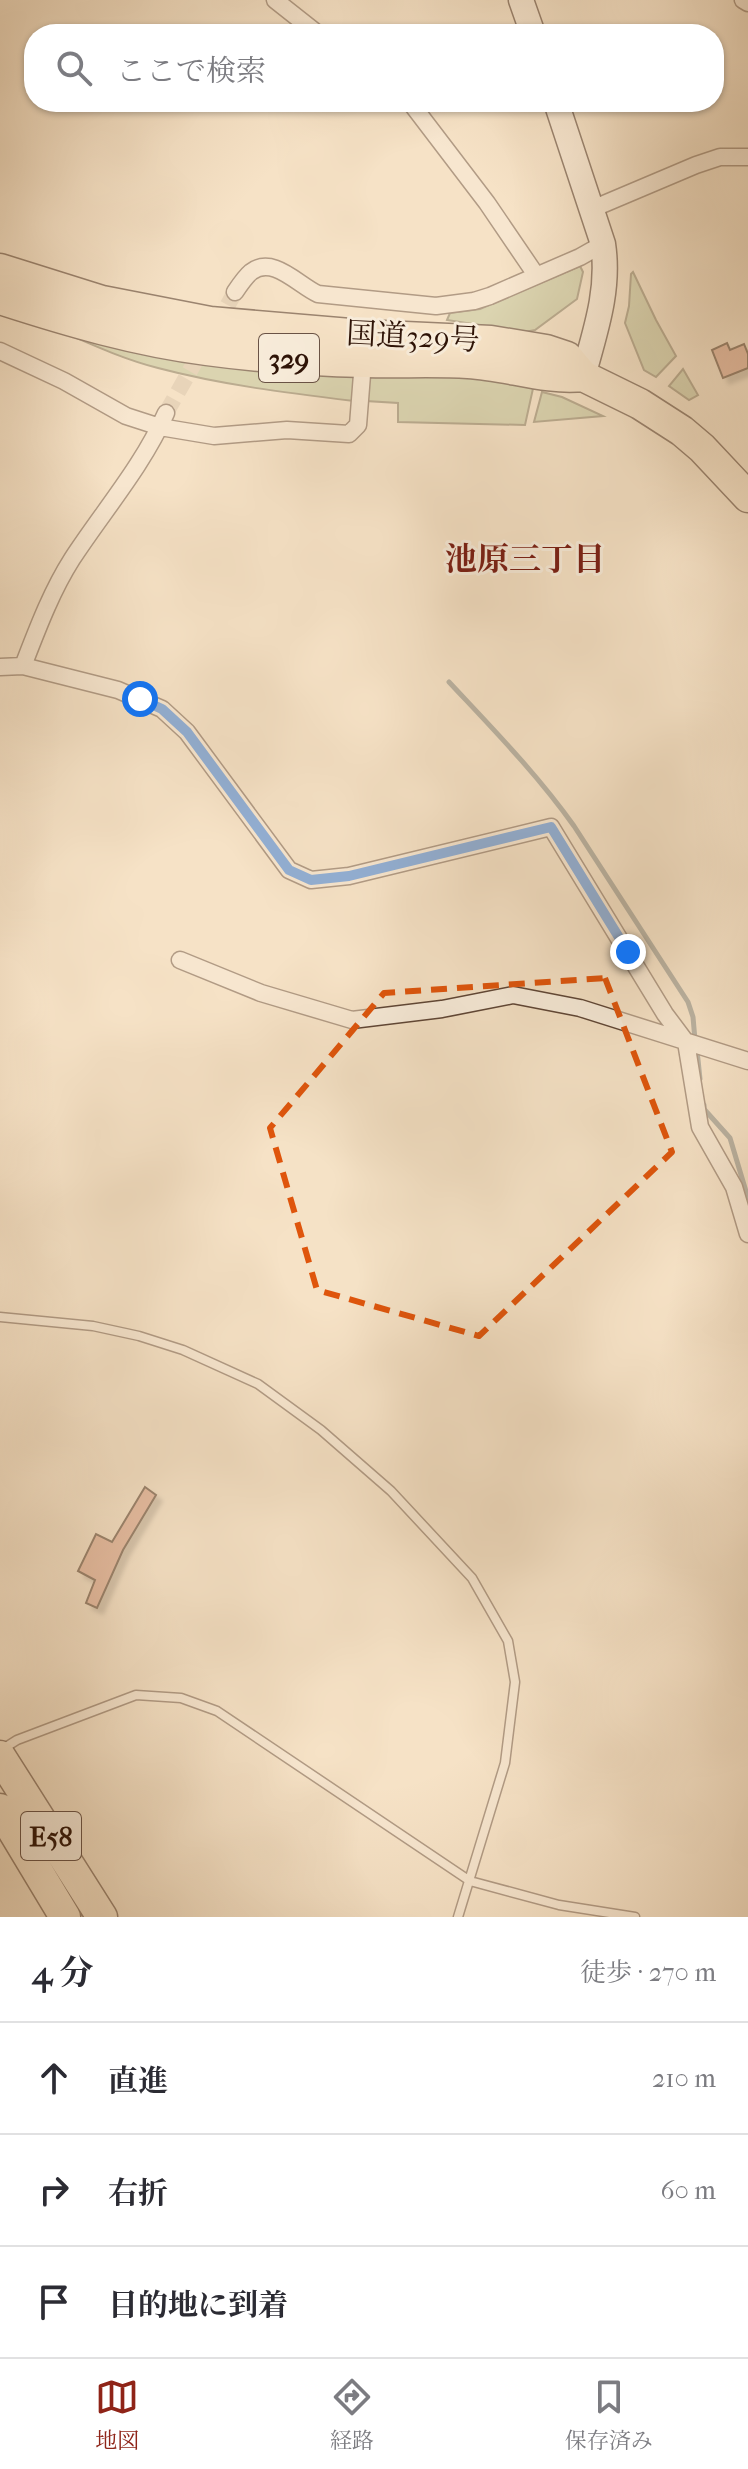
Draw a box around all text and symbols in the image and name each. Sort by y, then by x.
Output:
search box [24,24,724,112]
icon: search [52,46,96,90]
text: ここで検索 [116,54,266,89]
street label: 国道329号 [345,316,481,358]
road number: 329 [259,334,319,382]
district label: 池原三丁目 [445,541,605,578]
route start [122,681,158,717]
route end [610,934,646,970]
road number: E58 [21,1812,81,1860]
text: 4 分 [32,1953,93,1993]
text: 徒歩 · 270 m [580,1957,716,1988]
icon: ahead [32,2056,76,2100]
text: 210 m [652,2063,716,2094]
text: 直進 [108,2064,168,2099]
icon: right [32,2168,76,2212]
text: 60 m [660,2175,716,2206]
text: 右折 [108,2176,168,2211]
icon: arrive [32,2280,76,2324]
text: 目的地に到着 [108,2288,288,2323]
tab: 地図 [95,2375,139,2454]
tab: 経路 [330,2375,374,2454]
tab: 保存済み [565,2375,653,2454]

